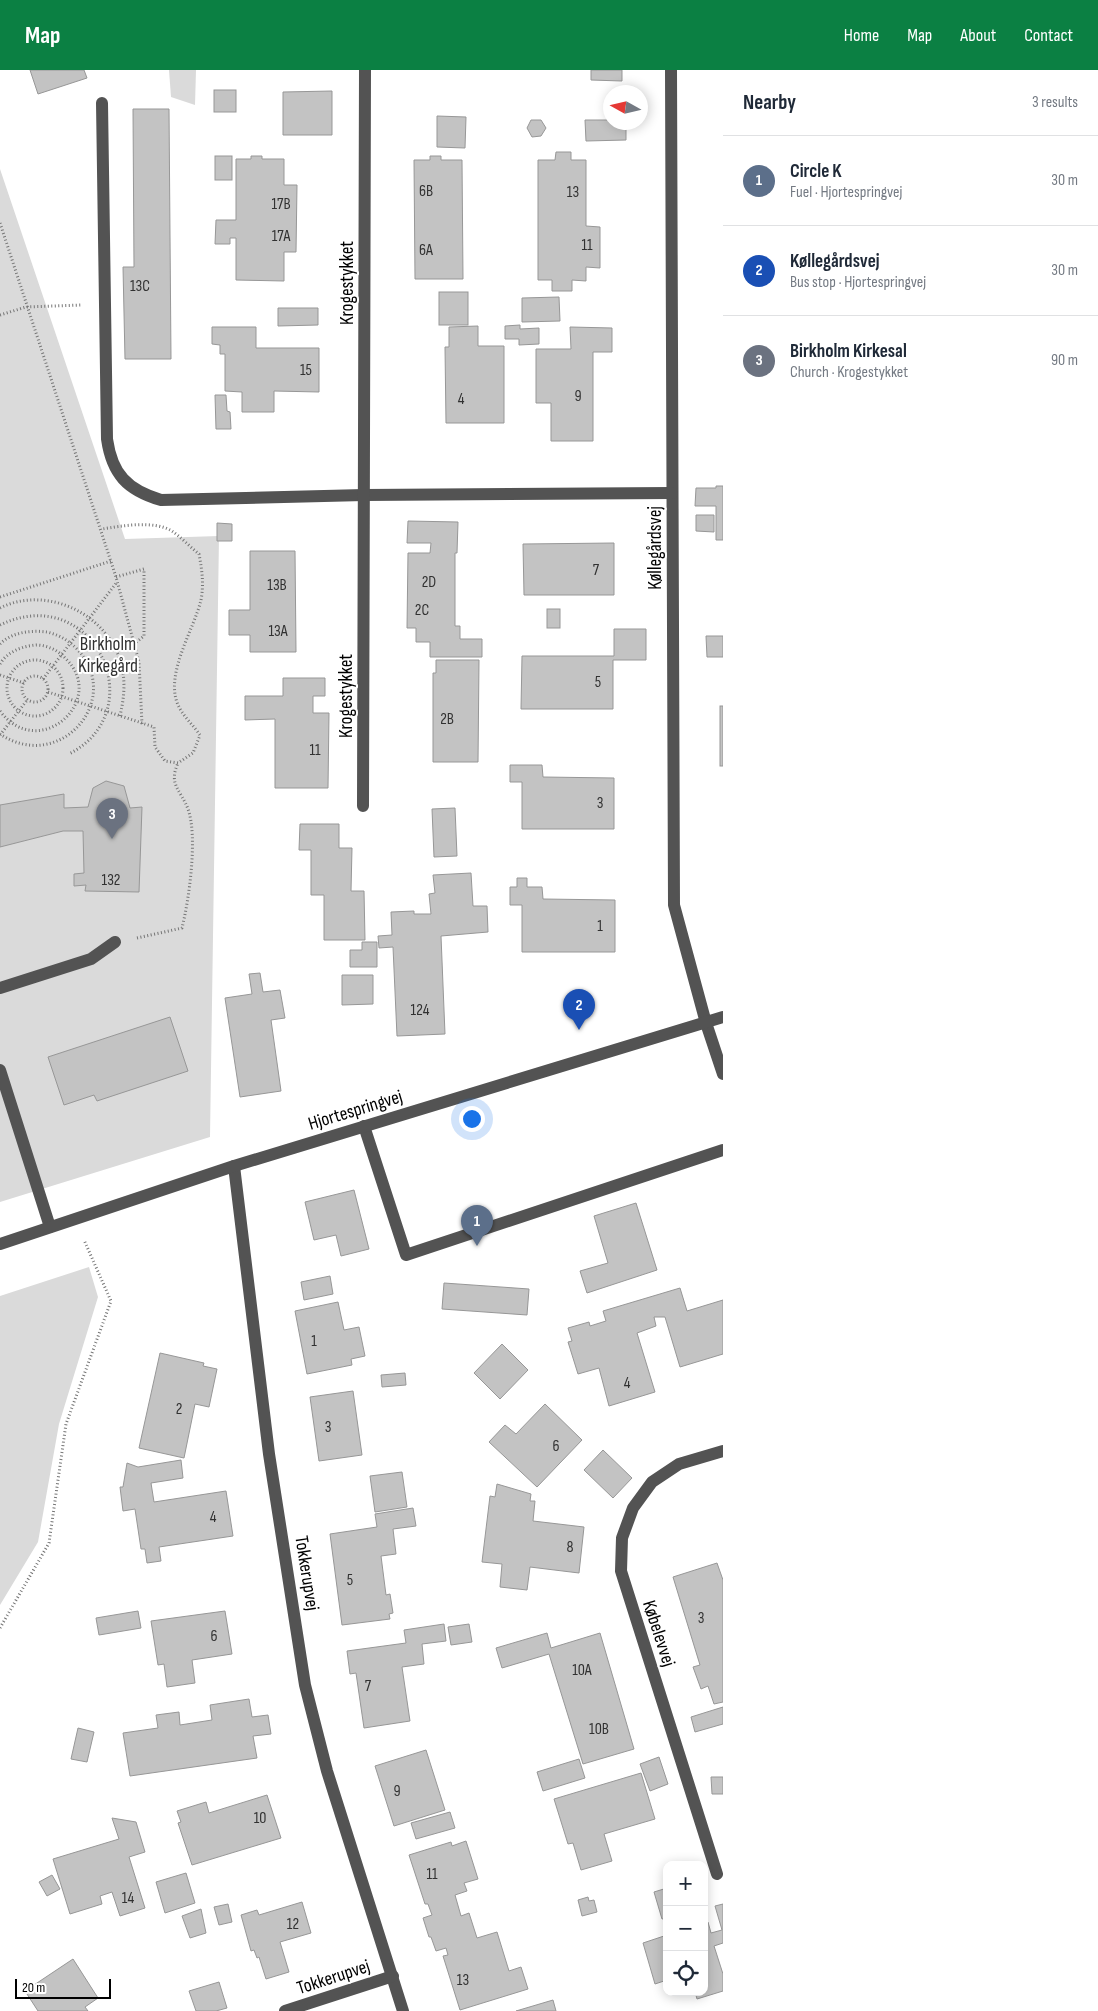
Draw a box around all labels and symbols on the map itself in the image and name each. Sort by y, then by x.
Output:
north arrow [603,85,648,130]
house number: 6B [419,182,433,201]
house number: 13 [567,183,579,202]
house number: 17B [271,195,291,214]
house number: 17A [272,227,290,246]
house number: 11 [581,236,593,255]
street label: Krogestykket [336,241,359,325]
house number: 6A [419,241,433,260]
house number: 13C [130,277,150,296]
house number: 15 [300,361,312,380]
house number: 9 [574,387,582,406]
house number: 4 [458,390,465,409]
street label: Køllegårdsvej [644,506,667,590]
house number: 7 [593,561,600,580]
house number: 2D [422,573,436,592]
house number: 13B [267,576,287,595]
house number: 2C [415,601,429,620]
house number: 13A [268,622,288,641]
park label: Birkholm Kirkegård [78,633,138,678]
street label: Krogestykket [335,654,358,738]
house number: 5 [595,673,601,692]
house number: 2B [440,710,454,729]
house number: 11 [309,741,321,760]
house number: 3 [597,794,603,813]
pin: 3 [96,798,128,839]
house number: 132 [102,871,120,890]
house number: 1 [597,917,603,936]
pin: 2 [563,989,595,1030]
house number: 124 [411,1001,430,1020]
street label: Hjortespringvej [306,1085,405,1136]
your location [459,1106,485,1132]
pin: 1 [461,1205,493,1246]
house number: 1 [311,1332,317,1351]
house number: 4 [624,1374,631,1393]
house number: 2 [176,1400,182,1419]
house number: 3 [325,1418,331,1437]
house number: 6 [552,1437,560,1456]
house number: 4 [210,1508,217,1527]
street label: Tokkerupvej [289,1534,324,1612]
house number: 8 [566,1538,574,1557]
house number: 5 [347,1571,353,1590]
street label: Købelevvej [637,1597,680,1670]
house number: 3 [698,1609,704,1628]
house number: 6 [210,1627,218,1646]
house number: 10A [572,1661,592,1680]
house number: 7 [365,1677,372,1696]
house number: 10B [589,1720,609,1739]
house number: 9 [393,1782,401,1801]
house number: 10 [254,1809,266,1828]
house number: 11 [426,1865,438,1884]
house number: 14 [122,1889,134,1908]
house number: 12 [287,1915,299,1934]
street label: Tokkerupvej [294,1955,373,2000]
house number: 13 [457,1971,469,1990]
scale bar [15,1976,111,1999]

